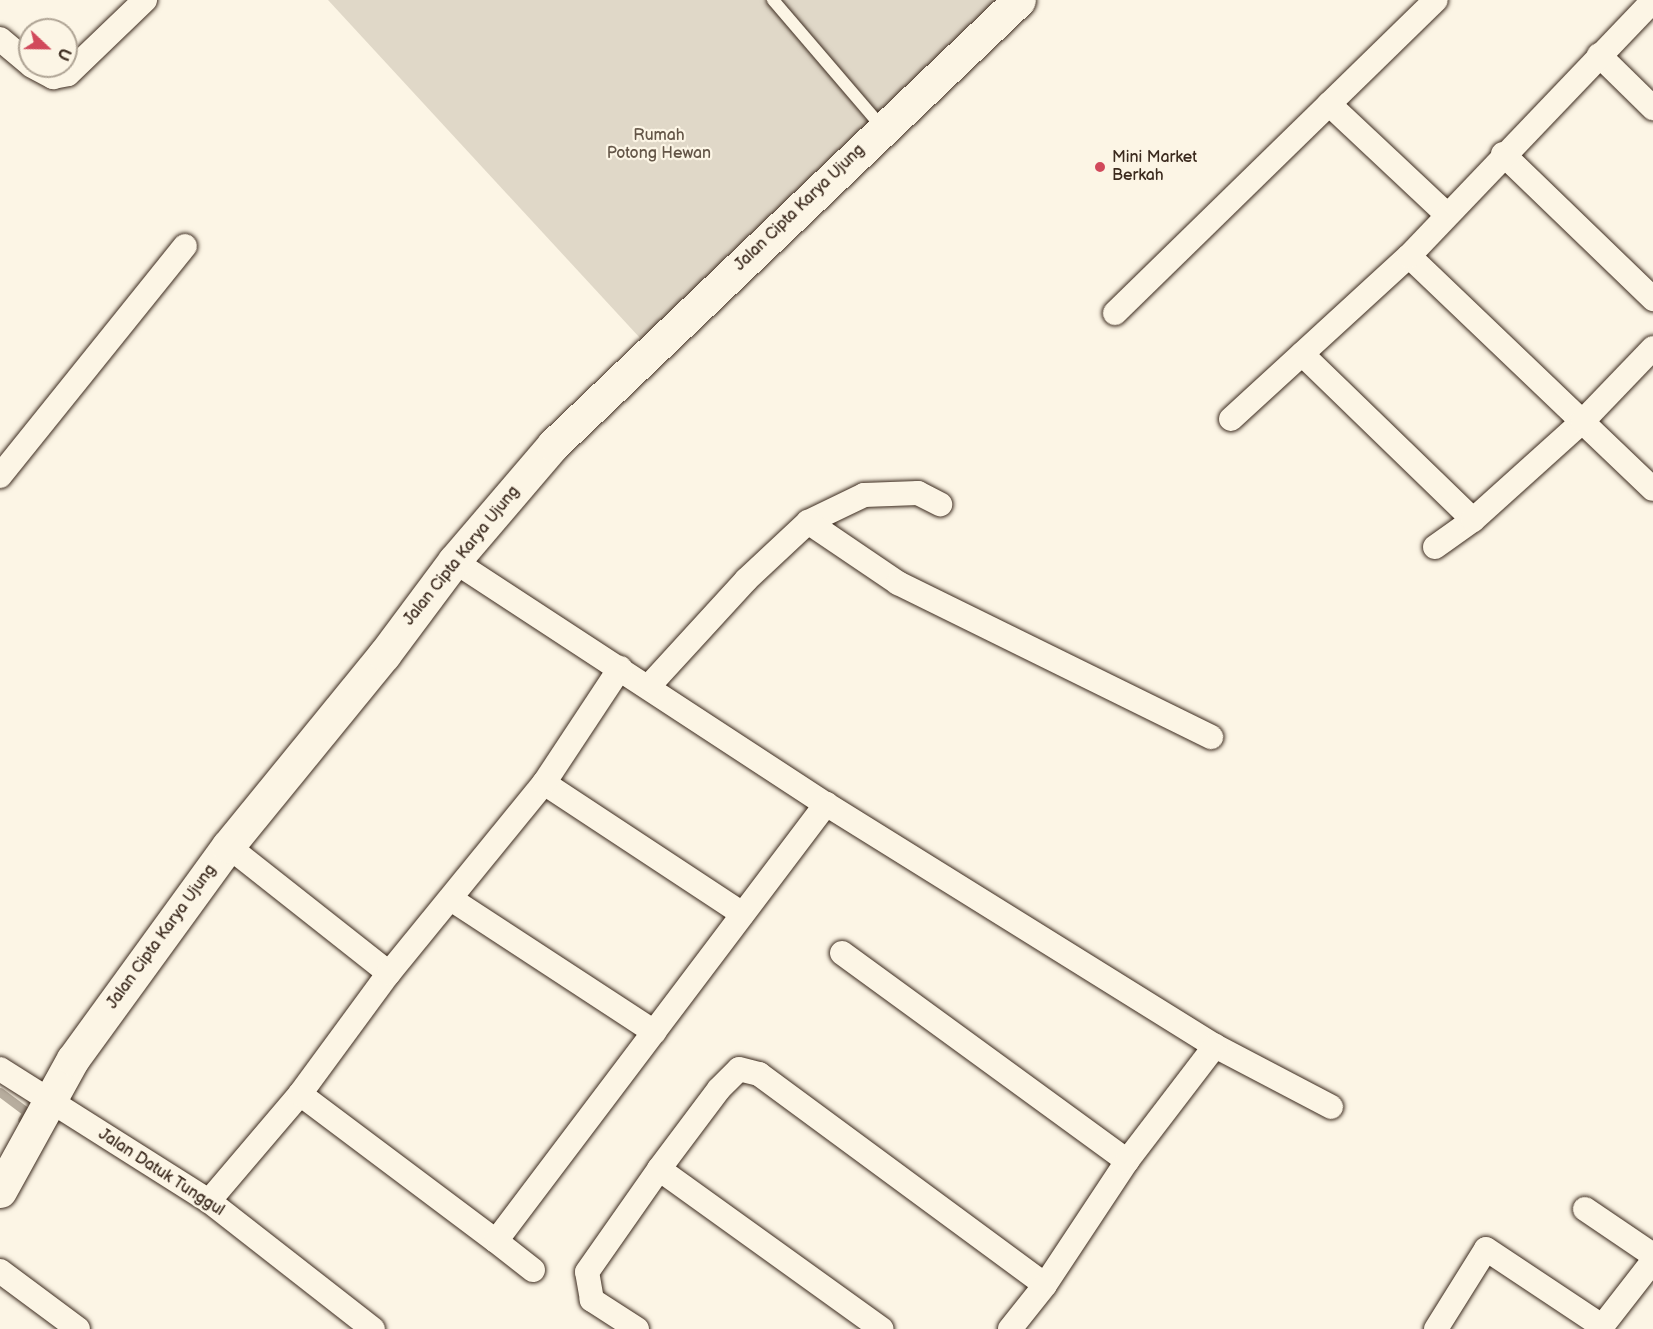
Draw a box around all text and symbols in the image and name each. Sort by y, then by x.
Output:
north arrow [18,18,78,78]
text: U [52,45,74,63]
park label: Rumah Potong Hewan [607,126,711,164]
street label: Jalan Cipta Karya Ujung [731,141,869,275]
place label: Mini Market Berkah [1112,148,1197,186]
marker: Mini Market Berkah [1093,160,1107,174]
street label: Jalan Cipta Karya Ujung [400,483,524,629]
street label: Jalan Cipta Karya Ujung [103,861,221,1013]
street label: Jalan Datuk Tunggul [94,1125,228,1221]

